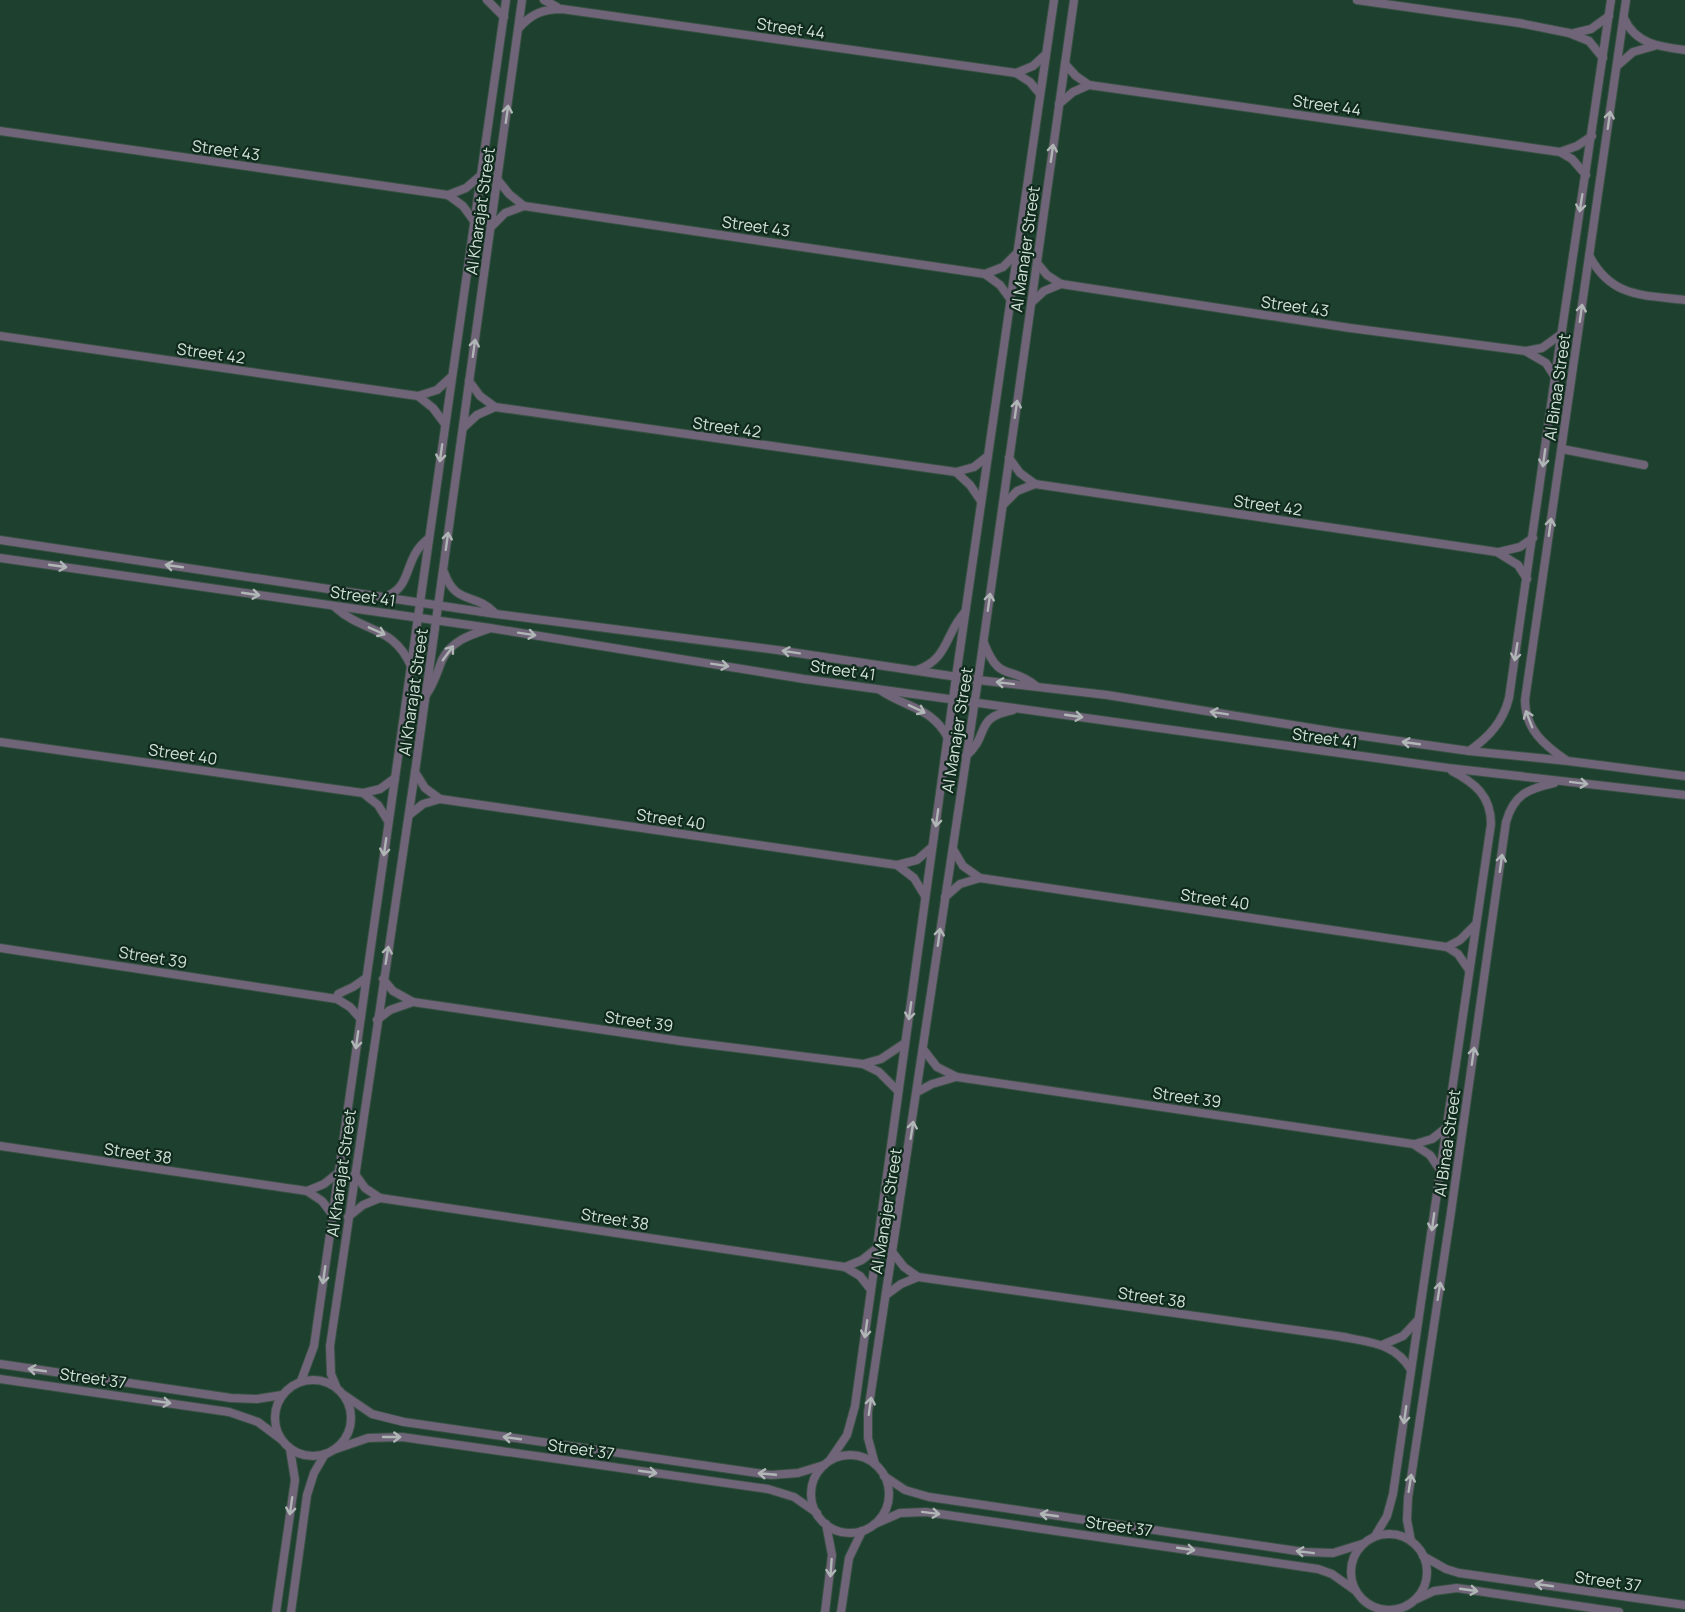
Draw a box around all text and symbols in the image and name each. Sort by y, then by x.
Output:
street label: Street 44 [755,12,827,44]
street label: Street 44 [1291,89,1363,121]
one-way arrow [501,104,512,124]
one-way arrow [1603,111,1614,130]
street label: Street 43 [191,134,261,166]
one-way arrow [1047,144,1058,163]
street label: Al Kharajat Street [460,146,500,276]
street label: Al Manajer Street [1005,185,1045,313]
one-way arrow [1575,193,1586,213]
street label: Street 43 [721,210,791,242]
street label: Street 43 [1260,290,1330,322]
one-way arrow [1576,304,1587,323]
street label: Al Binaa Street [1539,332,1575,442]
street label: Street 42 [175,337,247,369]
one-way arrow [469,339,480,359]
one-way arrow [1011,399,1022,419]
street label: Street 42 [691,411,763,443]
one-way arrow [435,442,446,462]
one-way arrow [1538,448,1549,468]
street label: Street 42 [1232,489,1304,521]
one-way arrow [1545,517,1556,537]
one-way arrow [442,532,453,552]
one-way arrow [165,560,185,571]
one-way arrow [48,561,67,572]
street label: Street 41 [329,581,397,611]
one-way arrow [241,589,260,600]
one-way arrow [984,592,995,612]
one-way arrow [368,625,386,637]
street label: Al Kharajat Street [393,627,433,757]
one-way arrow [517,629,536,640]
one-way arrow [1511,641,1522,661]
one-way arrow [442,645,454,661]
one-way arrow [782,646,802,657]
street label: Street 41 [809,655,877,685]
one-way arrow [709,660,729,671]
street label: Al Manajer Street [936,665,978,795]
one-way arrow [995,678,1015,689]
one-way arrow [908,703,926,715]
one-way arrow [1209,708,1229,719]
one-way arrow [1522,710,1533,729]
one-way arrow [1063,711,1083,722]
street label: Street 41 [1291,723,1359,753]
street label: Street 40 [147,738,219,770]
one-way arrow [1402,738,1422,749]
one-way arrow [1569,778,1588,789]
street label: Street 40 [635,803,707,835]
one-way arrow [931,808,942,828]
one-way arrow [379,837,390,857]
one-way arrow [1495,853,1506,873]
street label: Street 40 [1179,883,1251,915]
one-way arrow [934,928,945,948]
street label: Street 39 [117,941,189,973]
one-way arrow [382,946,393,965]
one-way arrow [904,1001,915,1021]
street label: Street 39 [603,1005,675,1037]
one-way arrow [352,1030,363,1050]
one-way arrow [1468,1047,1479,1066]
street label: Street 39 [1151,1081,1223,1113]
street label: Al Binaa Street [1429,1088,1465,1198]
street label: Al Kharajat Street [321,1108,361,1238]
one-way arrow [906,1121,917,1141]
street label: Street 38 [103,1137,173,1169]
street label: Al Manajer Street [865,1146,907,1276]
street label: Street 38 [580,1203,650,1235]
one-way arrow [1428,1212,1439,1232]
one-way arrow [318,1265,329,1284]
street label: Street 38 [1117,1281,1187,1313]
one-way arrow [1434,1281,1445,1301]
one-way arrow [860,1319,871,1339]
street label: Street 37 [58,1362,128,1394]
one-way arrow [27,1364,47,1375]
one-way arrow [151,1396,171,1407]
one-way arrow [864,1397,875,1417]
one-way arrow [1399,1405,1410,1424]
one-way arrow [382,1431,402,1443]
one-way arrow [502,1432,522,1443]
street label: Street 37 [546,1433,616,1465]
one-way arrow [638,1466,657,1477]
one-way arrow [758,1468,778,1479]
one-way arrow [1405,1474,1416,1494]
one-way arrow [286,1496,297,1516]
one-way arrow [920,1507,940,1518]
one-way arrow [1040,1509,1060,1520]
street label: Street 37 [1084,1510,1154,1542]
one-way arrow [1176,1544,1195,1555]
one-way arrow [1295,1546,1315,1557]
one-way arrow [825,1557,836,1577]
street label: Street 37 [1573,1565,1643,1597]
one-way arrow [1534,1580,1554,1591]
one-way arrow [1458,1584,1478,1595]

